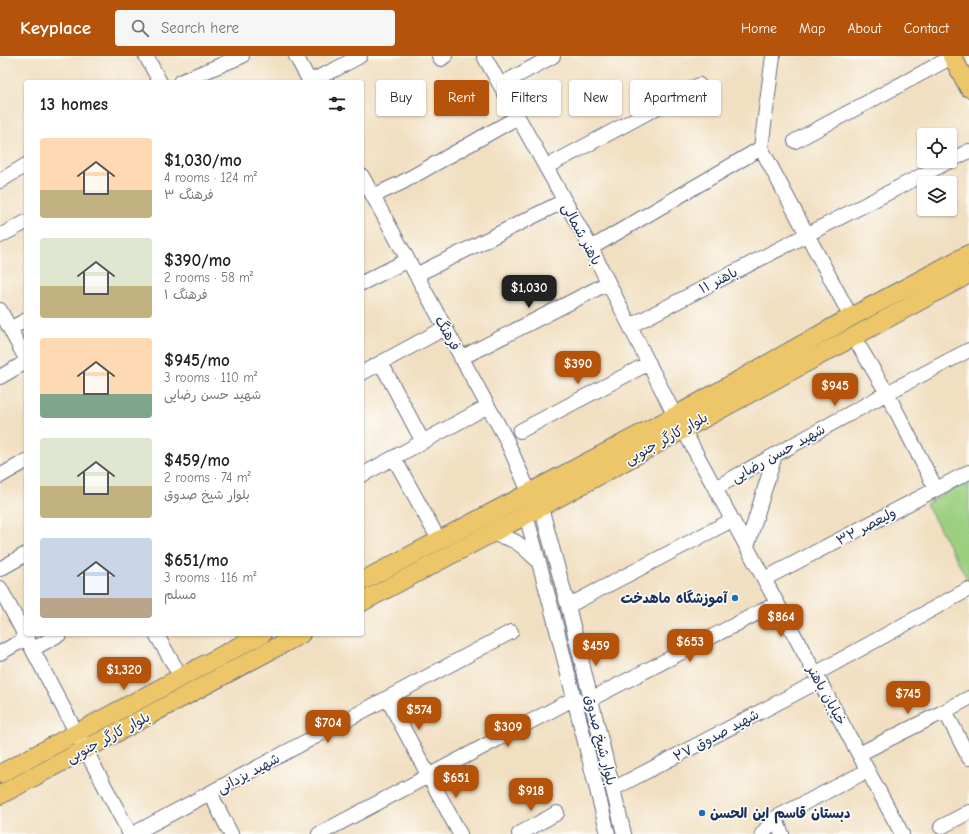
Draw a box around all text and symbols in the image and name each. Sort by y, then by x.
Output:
search box [115,10,395,46]
text: Keyplace [20,17,91,39]
icon: search [129,17,151,39]
text: Search here [161,19,239,37]
text: Home [741,20,777,37]
text: Map [799,20,825,37]
text: About [847,20,882,37]
text: Contact [904,20,949,37]
chip: Buy [376,80,426,116]
chip: Rent [434,80,489,116]
chip: Filters [497,80,561,116]
chip: New [569,80,622,116]
chip: Apartment [630,80,721,116]
icon: filters [326,93,348,115]
text: 13 homes [40,95,108,114]
map controls [917,128,957,216]
button: locate [917,128,957,168]
text: $1,030/mo [164,151,242,170]
icon: home [72,154,120,202]
text: 4 rooms · 124 m² [164,170,257,185]
button: layers [917,176,957,216]
text: فرهنگ ۳ [164,187,214,202]
street label: باهنر شمالی [558,200,605,268]
text: $390/mo [164,251,231,270]
icon: home [72,254,120,302]
street label: باهنر ۱۱ [696,264,740,297]
text: 2 rooms · 58 m² [164,270,253,285]
pin: $1,030 [496,275,562,309]
text: $1,030 [511,280,547,295]
text: فرهنگ ۱ [164,287,208,302]
street label: فرهنگ [431,313,464,354]
text: $945/mo [164,351,230,370]
pin: $390 [554,351,602,385]
icon: home [72,354,120,402]
text: $390 [564,356,592,371]
text: 3 rooms · 110 m² [164,370,257,385]
pin: $945 [811,373,859,407]
text: $945 [821,378,849,393]
text: شهید حسن رضایی [164,387,261,402]
street label: بلوار کارگر جنوبی [622,409,711,469]
street label: شهید حسن رضایی [728,421,828,486]
text: $459/mo [164,451,230,470]
icon: home [72,454,120,502]
text: 2 rooms · 74 m² [164,470,251,485]
text: بلوار شیخ صدوق [164,487,250,502]
street label: ولیعصر ۳۲ [834,504,899,549]
text: $651/mo [164,551,229,570]
icon: home [72,554,120,602]
text: 3 rooms · 116 m² [164,570,256,585]
text: مسلم [164,587,196,602]
place label: آموزشگاه ماهدخت [620,589,728,608]
marker: آموزشگاه ماهدخت [730,593,740,603]
pin: $864 [757,604,805,638]
text: $864 [767,609,795,624]
pin: $653 [666,629,714,663]
pin: $459 [572,633,620,667]
text: $653 [676,634,704,649]
text: $459 [582,638,610,653]
pin: $1,320 [91,657,157,691]
text: $1,320 [106,662,142,677]
street label: خیابان باهنر [803,662,850,728]
pin: $745 [884,681,932,715]
text: $745 [895,686,921,701]
street label: بلوار شیخ صدوق [580,693,620,787]
pin: $574 [395,697,443,731]
text: $574 [406,702,432,717]
street label: شهید صدوق ۲۷ [670,706,763,766]
street label: بلوار کارگر جنوبی [64,708,153,767]
pin: $704 [304,710,352,744]
pin: $309 [484,714,532,748]
text: $704 [314,715,342,730]
text: $309 [494,719,522,734]
street label: شهید یزدانی [214,750,283,797]
pin: $651 [432,765,480,799]
text: $651 [443,770,469,785]
pin: $918 [507,778,555,812]
text: $918 [518,783,544,798]
place label: دبستان قاسم این الحسن [710,805,850,824]
marker: دبستان قاسم این الحسن [697,808,707,818]

